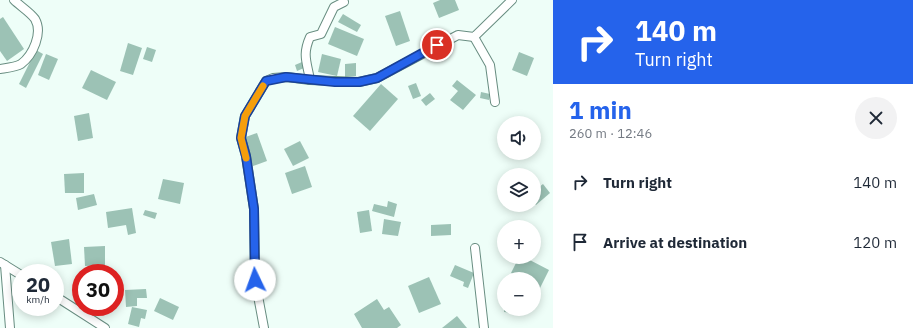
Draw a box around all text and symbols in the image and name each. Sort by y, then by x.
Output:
text: 140 m [635,12,717,49]
icon: right [569,16,621,68]
pin [420,28,454,62]
icon: arrive [426,34,448,56]
text: Turn right [635,48,713,71]
text: 1 min [569,94,632,126]
button: close [855,97,897,139]
map controls [497,116,541,316]
button: sound [497,116,541,160]
text: 260 m · 12:46 [569,125,652,142]
button: layers [497,168,541,212]
icon: right [569,171,591,193]
text: Turn right [603,173,672,192]
text: 140 m [853,173,897,192]
button: + [497,220,541,264]
icon: arrive [569,231,591,253]
text: Arrive at destination [603,233,747,252]
text: 120 m [853,233,897,252]
position arrow [234,259,276,301]
speed limit sign: 30 [72,264,124,316]
text: 20 [26,271,50,298]
button: − [497,272,541,316]
text: km/h [26,293,50,306]

